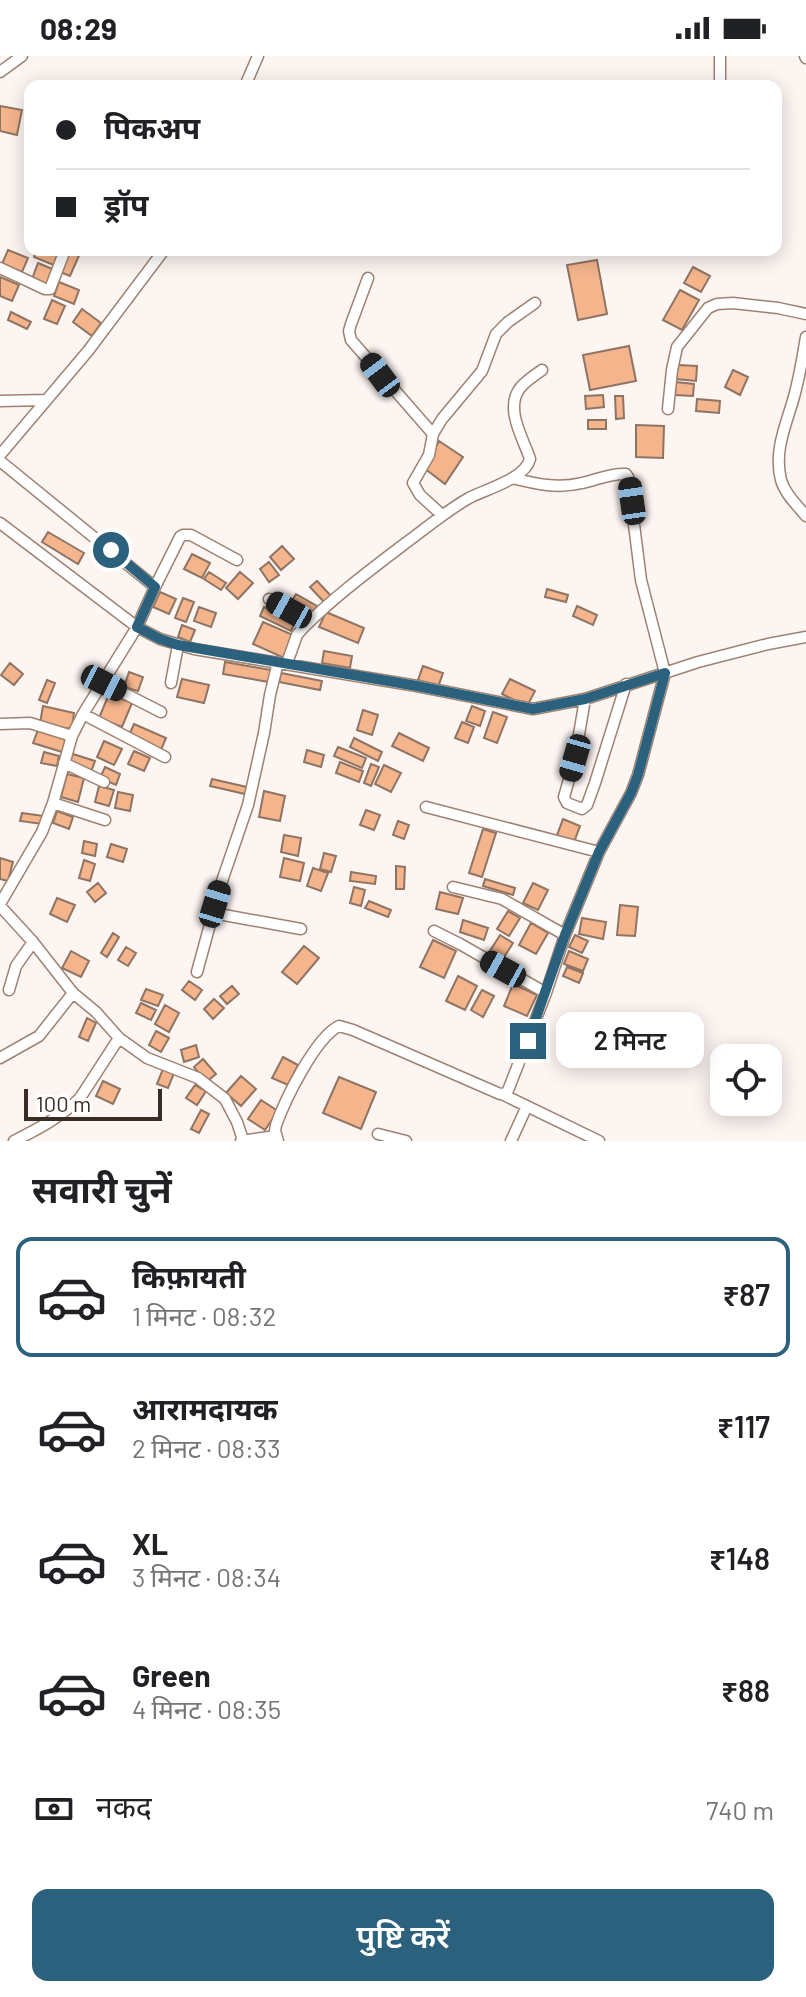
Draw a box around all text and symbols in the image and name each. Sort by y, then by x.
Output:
text: 08:29 [40,10,117,46]
text: पिकअप [104,109,200,145]
text: ड्रॉप [104,186,148,222]
car [356,349,404,401]
car [617,476,647,526]
route start [93,532,129,568]
car [262,588,316,632]
car [77,661,131,705]
car [557,732,593,784]
car [197,878,233,930]
car [476,947,530,991]
callout: 2 मिनट [556,1013,704,1069]
route end [510,1023,546,1059]
text: 2 मिनट [594,1024,666,1055]
map controls [710,1044,782,1116]
button: locate [710,1044,782,1116]
scale bar [24,1085,162,1121]
text: 100 m [36,1090,91,1116]
text: सवारी चुनें [32,1167,172,1210]
text: किफ़ायती [132,1258,246,1294]
icon: car [36,1261,108,1333]
text: ₹87 [722,1276,770,1312]
text: 1 मिनट · 08:32 [132,1300,276,1331]
text: आरामदायक [132,1390,278,1426]
icon: car [36,1393,108,1465]
text: ₹117 [717,1408,770,1444]
text: 2 मिनट · 08:33 [132,1432,281,1463]
icon: car [36,1525,108,1597]
text: XL [132,1525,168,1561]
text: ₹148 [709,1540,770,1576]
text: 3 मिनट · 08:34 [132,1561,281,1592]
icon: car [36,1657,108,1729]
text: Green [132,1657,211,1693]
text: ₹88 [721,1672,770,1708]
text: 4 मिनट · 08:35 [132,1693,281,1724]
icon: cash [32,1787,76,1831]
text: नकद [96,1788,152,1824]
text: 740 m [706,1794,774,1825]
button: पुष्टि करें [32,1889,774,1981]

